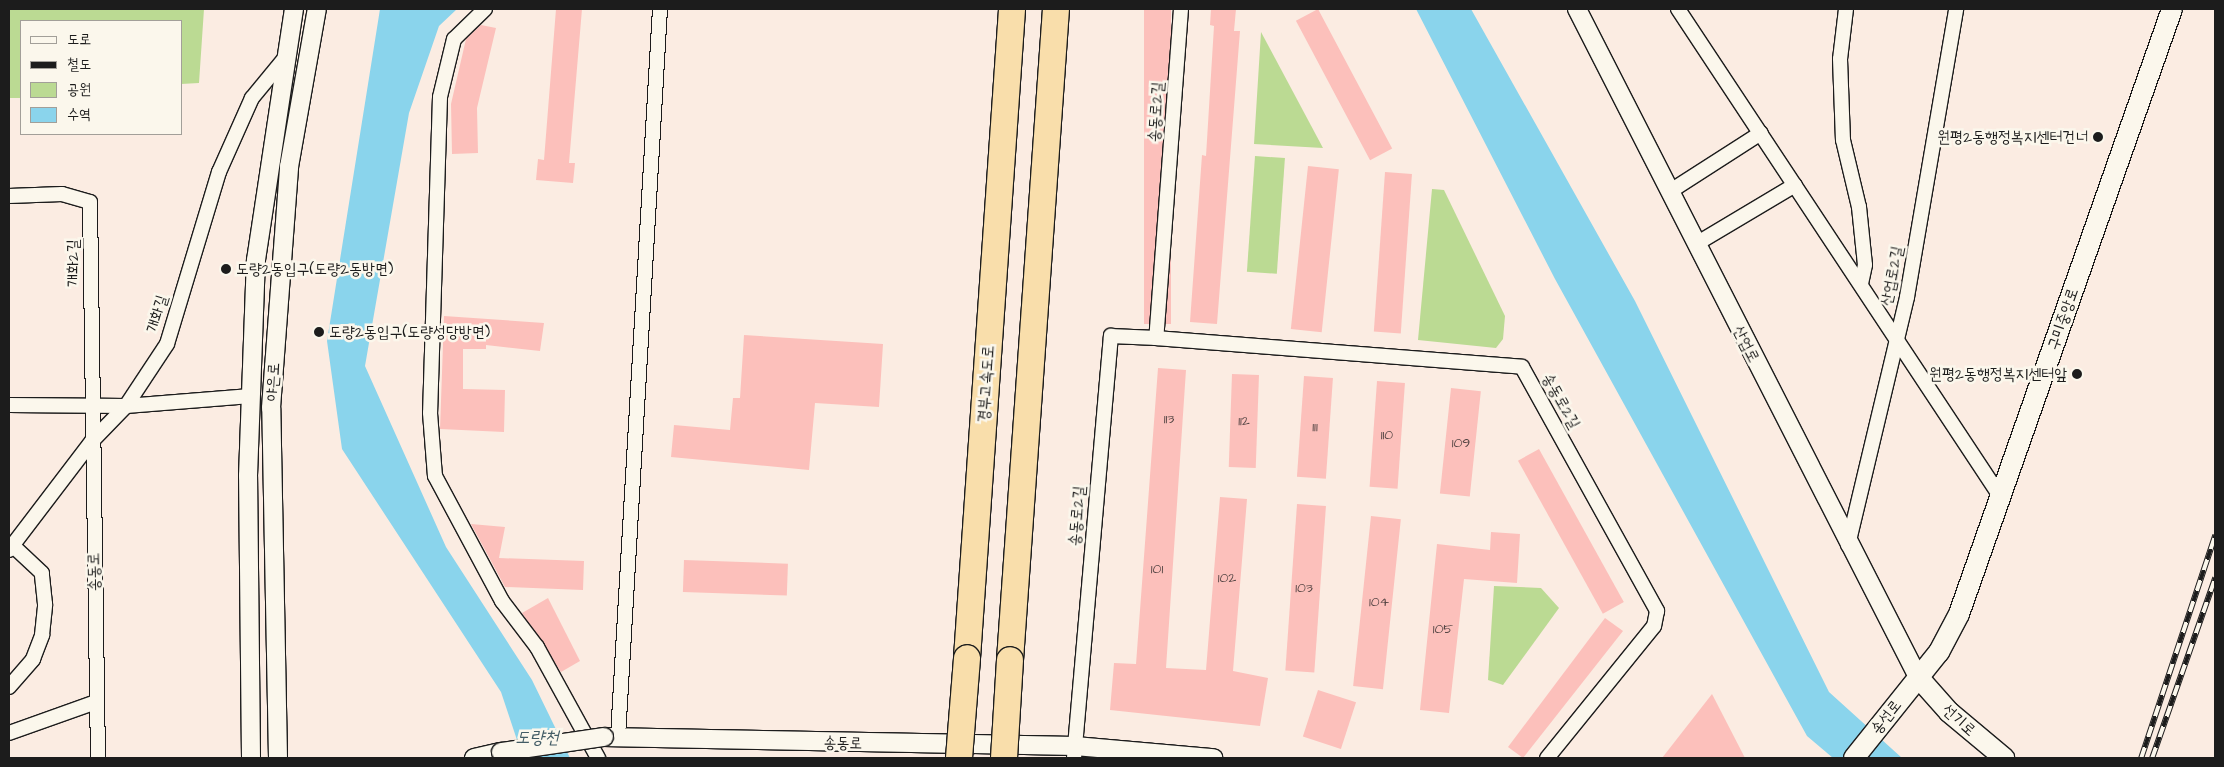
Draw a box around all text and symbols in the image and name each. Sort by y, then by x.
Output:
legend [20,20,182,135]
text: 도로 [67,29,91,50]
text: 철도 [67,54,91,75]
text: 공원 [67,79,91,100]
street label: 송동로2길 [1144,81,1168,143]
text: 수역 [67,104,91,125]
place label: 원평2동행정복지센터건너 [1937,127,2088,147]
marker: 원평2동행정복지센터건너 [2092,131,2104,143]
street label: 개화2길 [63,239,83,287]
street label: 산업로2길 [1877,244,1907,308]
place label: 도량2동입구(도량2동방면) [236,259,393,279]
marker: 도량2동입구(도량2동방면) [220,263,232,275]
street label: 구미중앙로 [2043,285,2083,353]
street label: 개화길 [142,293,172,335]
place label: 도량2동입구(도량성당방면) [329,322,490,342]
street label: 산업로 [1729,322,1763,366]
marker: 도량2동입구(도량성당방면) [313,326,325,338]
street label: 경부고속도로 [974,345,998,423]
street label: 야은로 [262,362,284,402]
place label: 원평2동행정복지센터앞 [1929,364,2067,384]
marker: 원평2동행정복지센터앞 [2071,368,2083,380]
street label: 송동로2길 [1538,370,1584,432]
house number: 113 [1164,411,1174,427]
house number: 112 [1238,413,1250,429]
house number: 111 [1312,419,1318,435]
house number: 110 [1381,427,1393,443]
house number: 109 [1452,435,1470,451]
street label: 송동로2길 [1065,485,1089,547]
street label: 송동로 [84,553,104,591]
house number: 101 [1151,561,1163,577]
house number: 102 [1218,570,1236,586]
house number: 103 [1295,580,1313,596]
house number: 104 [1369,594,1389,610]
house number: 105 [1433,621,1453,637]
street label: 송선로 [1867,696,1905,738]
street label: 선기로 [1938,700,1980,740]
water label: 도량천 [515,727,559,749]
street label: 송동로 [824,733,862,753]

